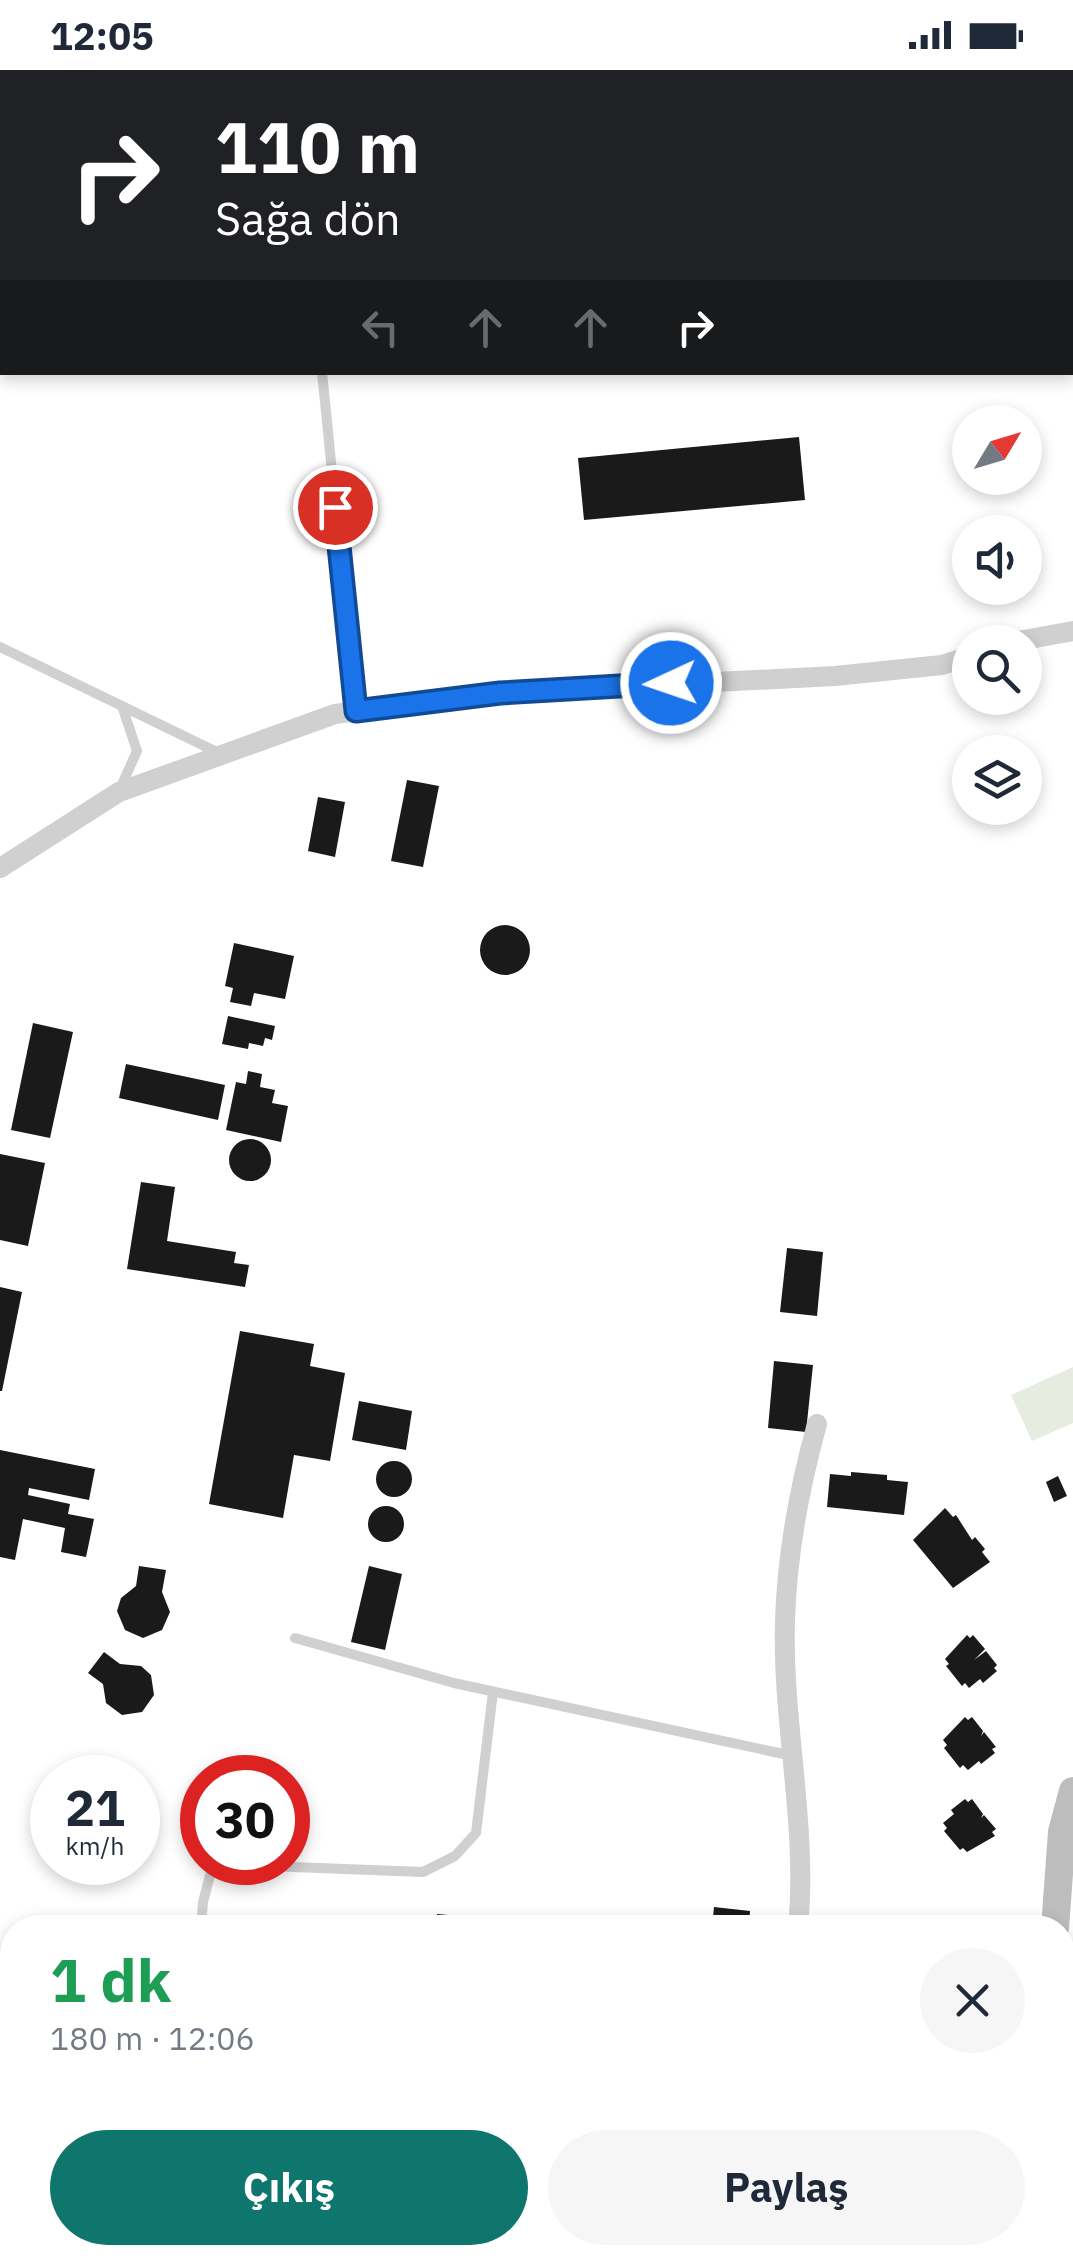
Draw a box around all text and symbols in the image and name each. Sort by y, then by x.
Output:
text: 12:05 [50,11,154,60]
text: 110 m [215,101,420,192]
icon: right [50,110,180,240]
text: Sağa dön [215,189,400,247]
icon: left [353,300,408,355]
icon: ahead [458,300,513,355]
icon: ahead [563,300,618,355]
icon: right [668,300,723,355]
north arrow [952,405,1042,495]
map controls [952,405,1042,825]
pin [293,465,378,550]
icon: arrive [308,480,363,535]
button: sound [952,515,1042,605]
button: search [952,625,1042,715]
position arrow [619,631,723,735]
button: layers [952,735,1042,825]
speed limit sign: 30 [180,1755,310,1885]
text: 21 [65,1775,125,1840]
text: km/h [66,1829,124,1862]
text: 1 dk [50,1940,171,2019]
button: close [920,1948,1025,2053]
text: 180 m · 12:06 [50,2017,255,2059]
button: Çıkış [50,2130,528,2245]
button: Paylaş [548,2130,1025,2245]

